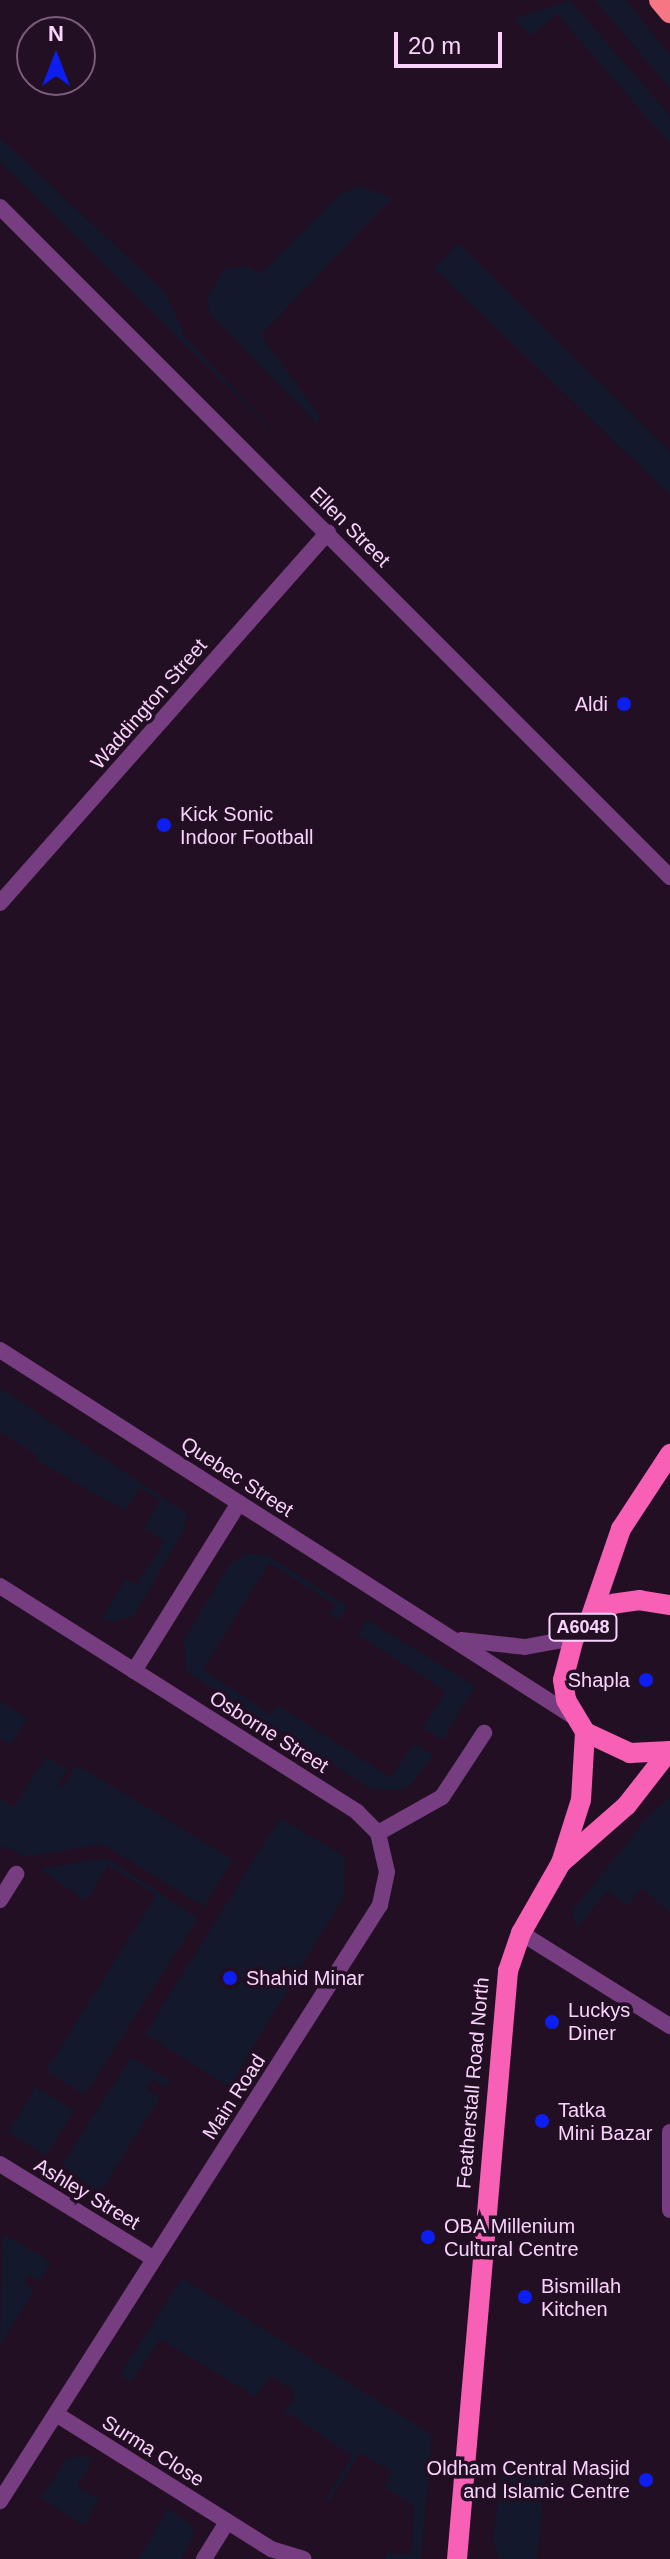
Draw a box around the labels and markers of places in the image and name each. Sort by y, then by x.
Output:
place label: Aldi [575,692,608,716]
marker: Aldi [615,695,633,713]
place label: Kick Sonic Indoor Football [180,802,313,849]
marker: Kick Sonic Indoor Football [155,816,173,834]
place label: Shapla [568,1668,630,1692]
marker: Shapla [637,1671,655,1689]
place label: Shahid Minar [246,1966,364,1990]
marker: Shahid Minar [221,1969,239,1987]
place label: Luckys Diner [568,1998,630,2045]
marker: Luckys Diner [543,2013,561,2031]
place label: Tatka Mini Bazar [558,2098,652,2145]
marker: Tatka Mini Bazar [533,2112,551,2130]
place label: OBA Millenium Cultural Centre [444,2214,579,2261]
marker: OBA Millenium Cultural Centre [419,2228,437,2246]
place label: Bismillah Kitchen [541,2274,621,2321]
marker: Bismillah Kitchen [516,2288,534,2306]
place label: Oldham Central Masjid and Islamic Centre [427,2456,630,2503]
marker: Oldham Central Masjid and Islamic Centre [637,2471,655,2489]

